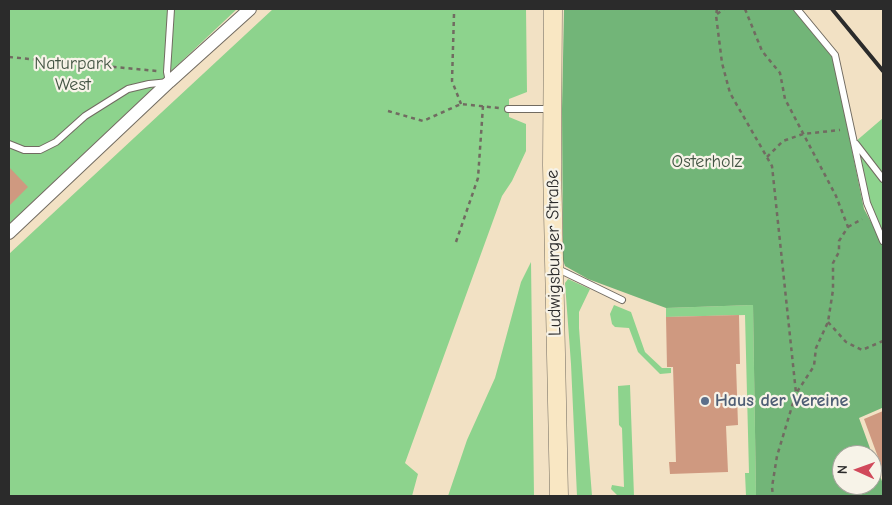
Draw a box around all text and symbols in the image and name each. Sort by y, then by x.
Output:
park label: Naturpark West [34,53,112,96]
park label: Osterholz [672,151,742,173]
street label: Ludwigsburger Straße [542,170,566,336]
place label: Haus der Vereine [715,390,848,412]
marker: Haus der Vereine [699,395,711,407]
north arrow [832,445,882,495]
text: N [834,465,851,474]

